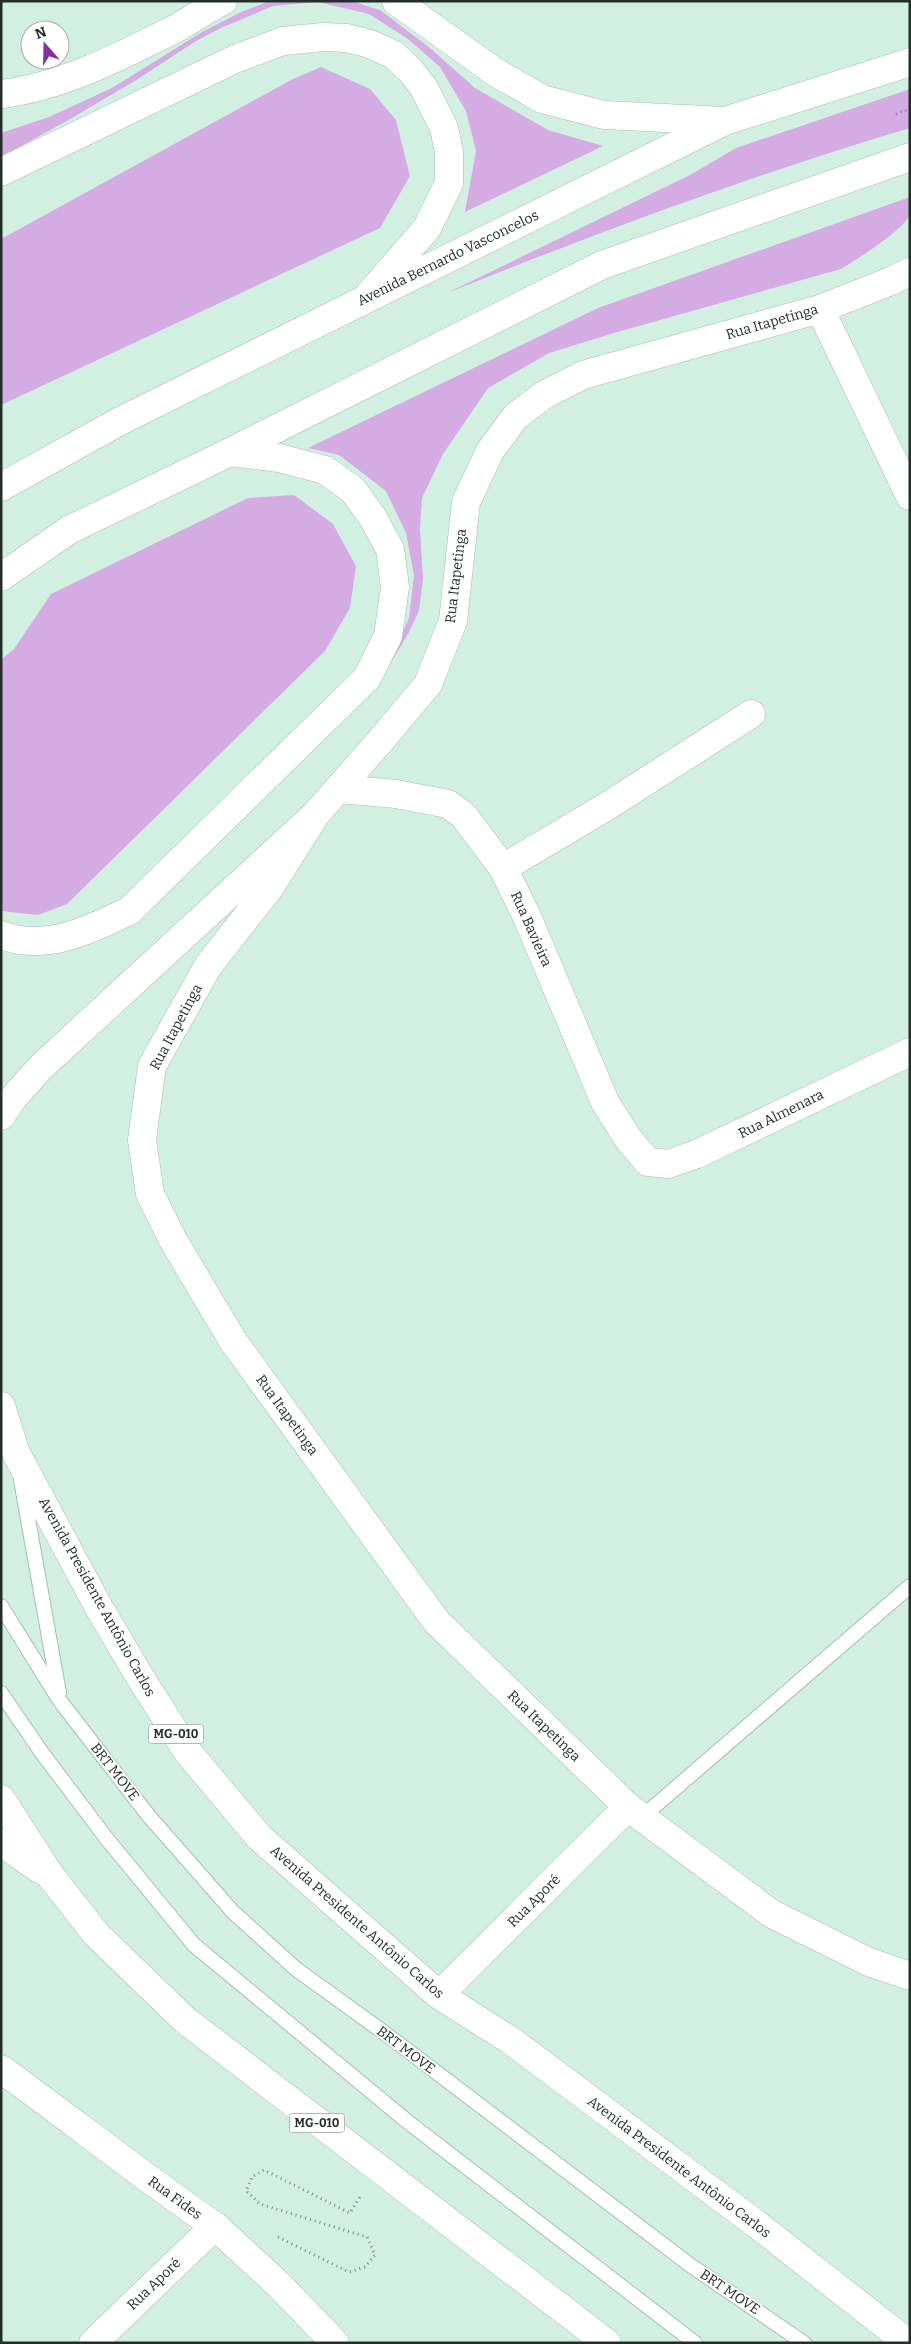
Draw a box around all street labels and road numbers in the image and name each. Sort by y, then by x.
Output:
street label: Avenida Bernardo Vasconcelos [355,207,541,309]
street label: Rua Itapetinga [724,301,820,343]
street label: Rua Itapetinga [442,527,470,624]
street label: Rua Bavieira [507,889,555,970]
street label: Rua Itapetinga [146,981,206,1073]
street label: Rua Almenara [736,1086,827,1142]
street label: Rua Itapetinga [252,1372,322,1459]
street label: Avenida Presidente Antônio Carlos [35,1495,159,1699]
street label: Rua Itapetinga [504,1687,584,1765]
road number: MG-010 [148,1725,204,1744]
street label: BRT MOVE [87,1740,143,1804]
street label: Avenida Presidente Antônio Carlos [267,1842,447,2002]
street label: Rua Aporé [504,1871,564,1931]
street label: BRT MOVE [373,2023,439,2077]
street label: Avenida Presidente Antônio Carlos [584,2093,774,2241]
road number: MG-010 [290,2114,344,2132]
street label: Rua Fides [145,2173,205,2223]
street label: Rua Aporé [124,2254,184,2314]
street label: BRT MOVE [697,2266,763,2318]

